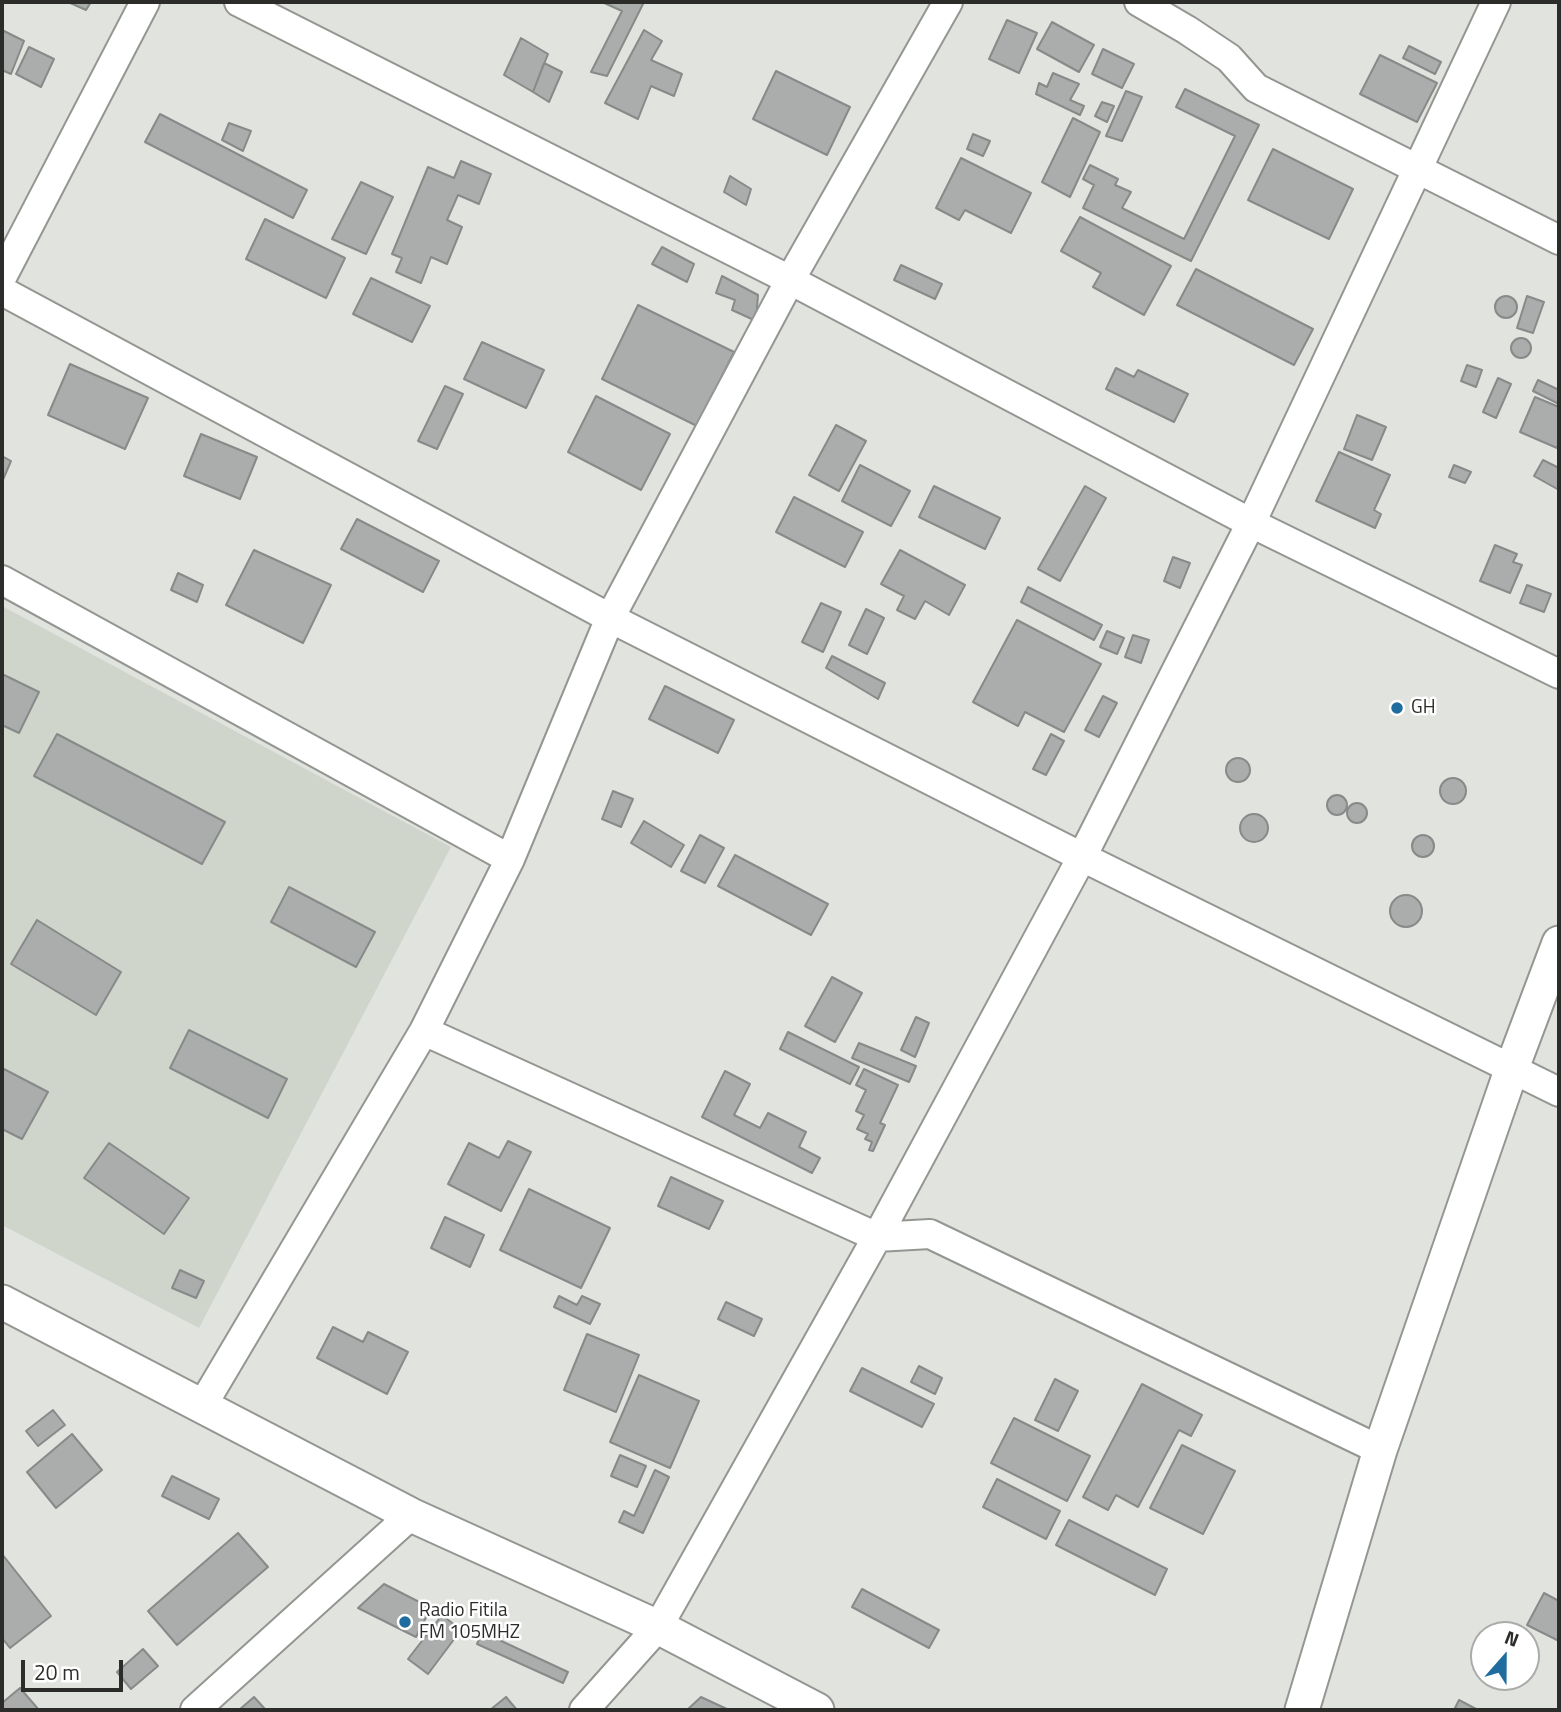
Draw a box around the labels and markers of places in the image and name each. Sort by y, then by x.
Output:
place label: GH [1411,697,1436,719]
marker: GH [1389,700,1405,716]
place label: Radio Fitila FM 105MHZ [419,1600,520,1644]
marker: Radio Fitila FM 105MHZ [397,1614,413,1630]

